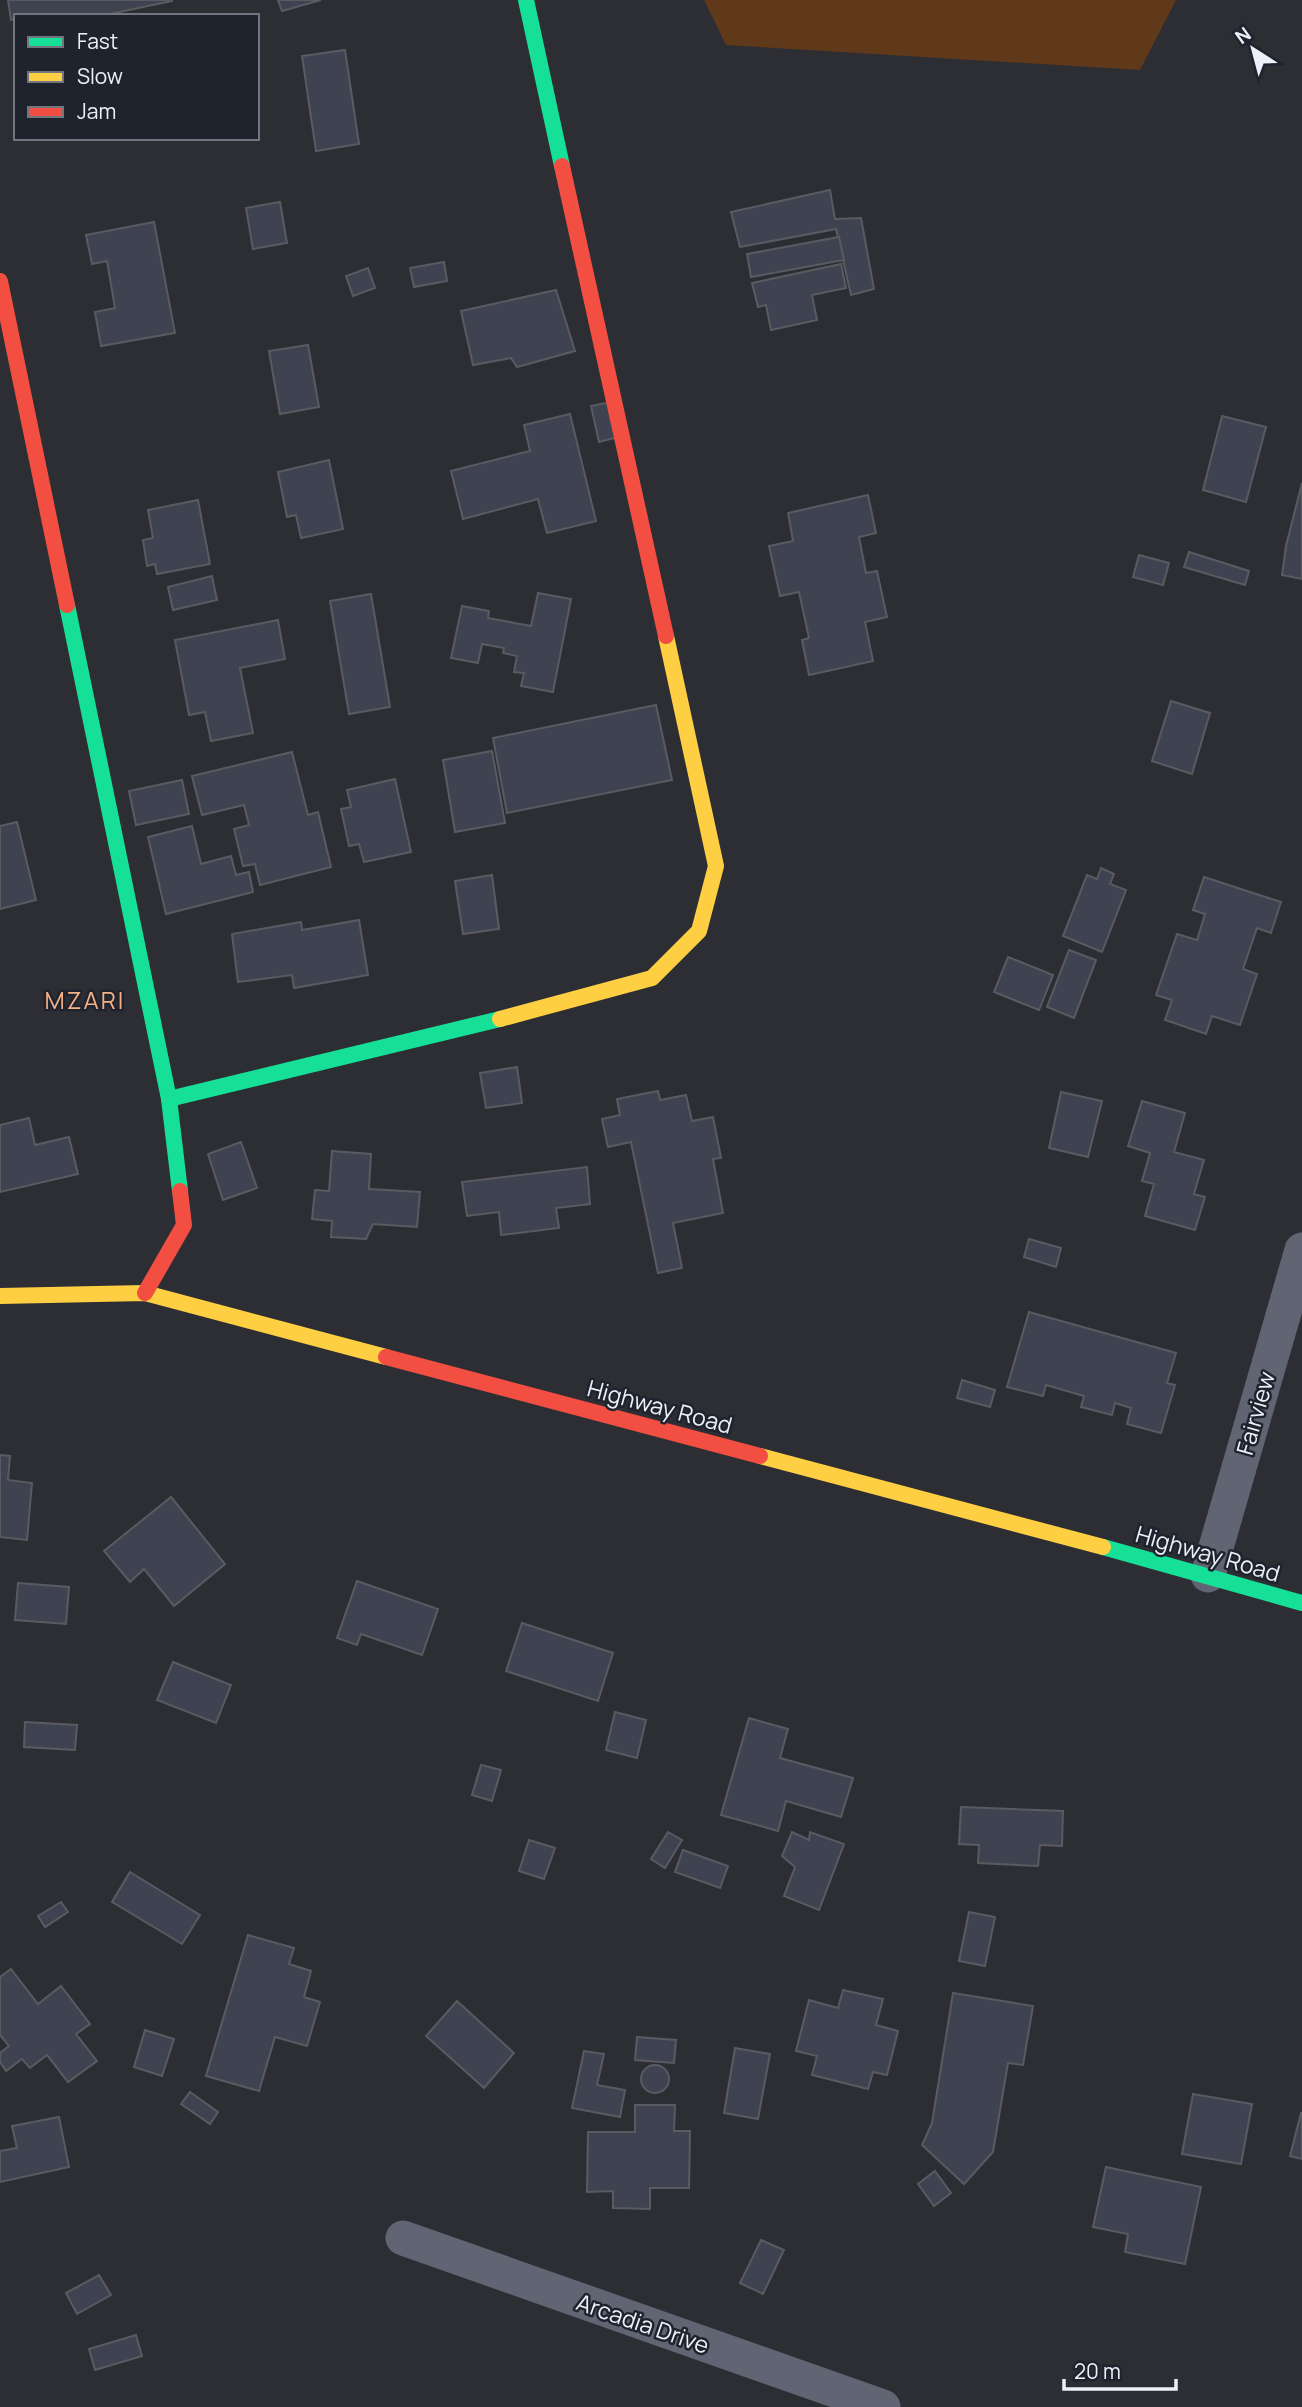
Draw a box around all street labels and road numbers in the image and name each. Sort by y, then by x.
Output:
street label: Fairview [1228,1367,1282,1458]
street label: Highway Road [584,1371,736,1441]
street label: Highway Road [1132,1517,1284,1589]
street label: Arcadia Drive [572,2285,714,2361]

